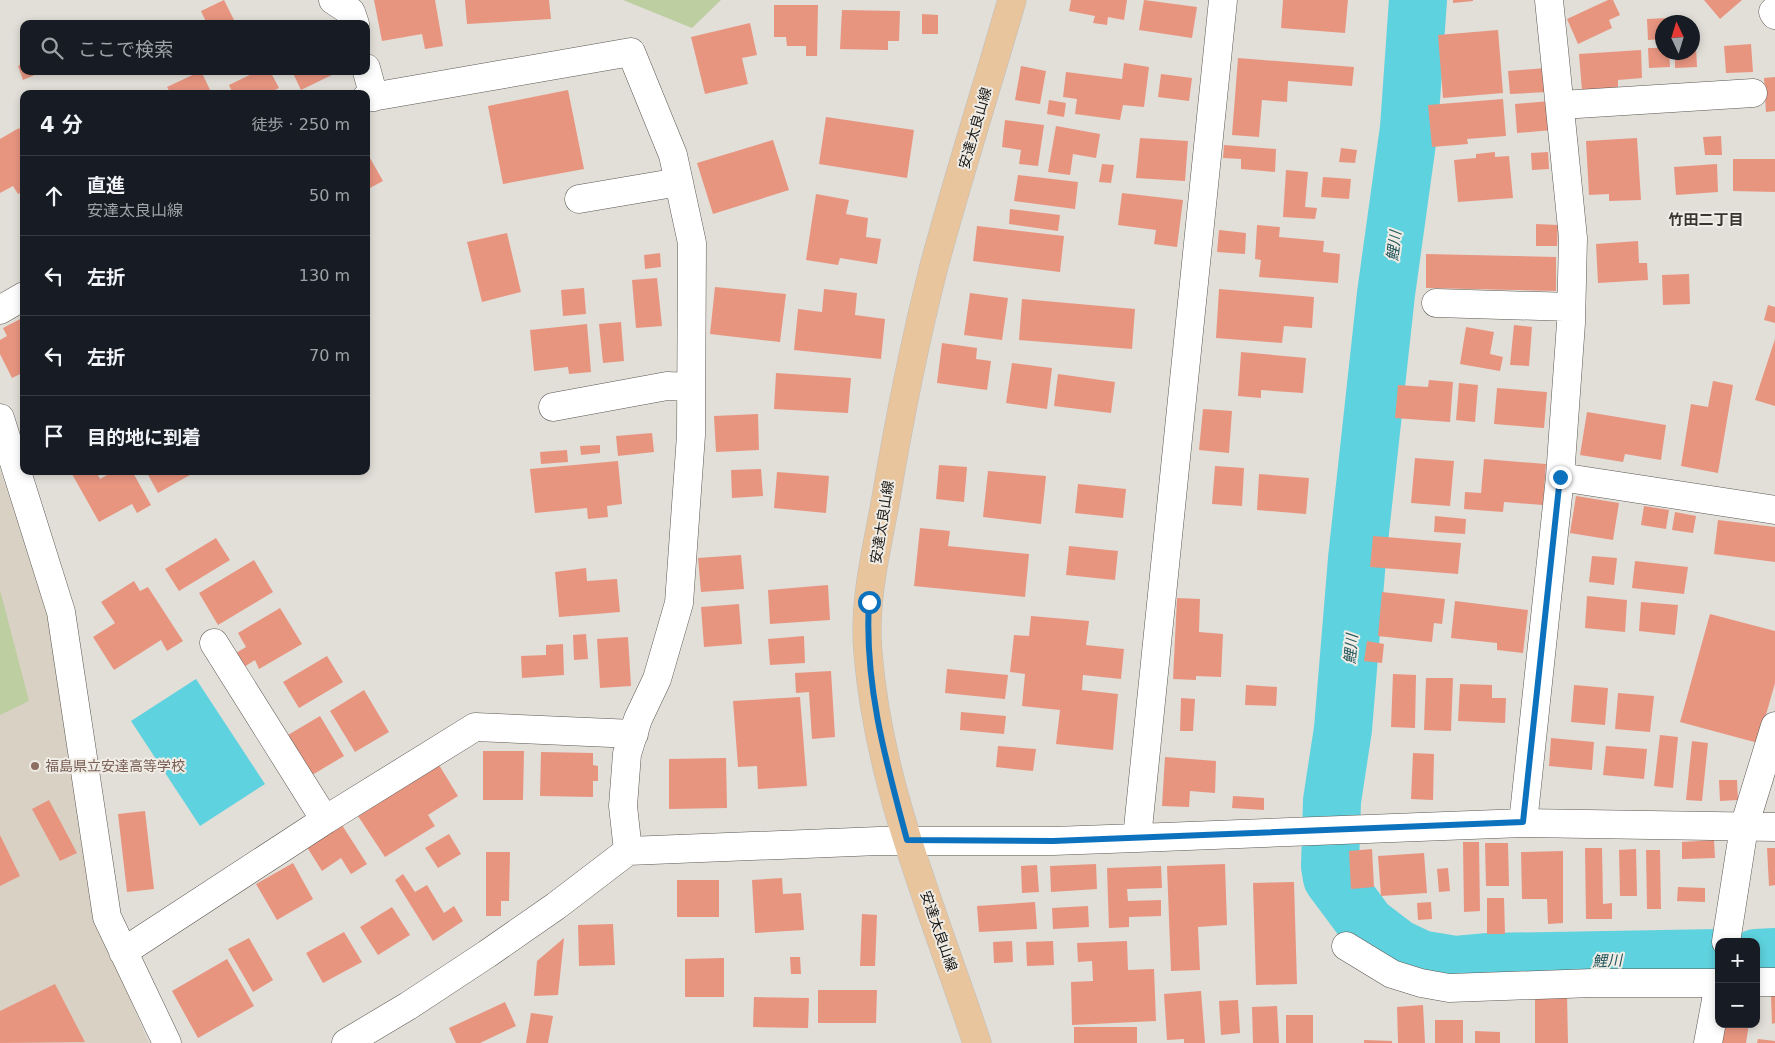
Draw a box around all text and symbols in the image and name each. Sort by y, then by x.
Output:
north arrow [1655,15,1700,60]
search box [20,20,370,75]
icon: search [38,34,66,62]
text: ここで検索 [78,38,173,60]
street label: 安達太良山線 [956,85,994,171]
text: 4 分 [40,113,83,137]
text: 徒歩 · 250 m [252,115,350,134]
text: 直進 [87,174,125,196]
icon: ahead [40,182,68,210]
text: 50 m [309,186,350,205]
text: 安達太良山線 [87,201,183,220]
district label: 竹田二丁目 [1668,211,1744,229]
water label: 鯉川 [1383,228,1405,262]
icon: left [40,262,68,290]
text: 左折 [87,266,125,288]
text: 130 m [299,266,350,285]
icon: left [40,342,68,370]
text: 左折 [87,346,125,368]
text: 70 m [309,346,350,365]
icon: arrive [40,422,68,450]
text: 目的地に到着 [87,426,201,448]
route end [1549,466,1572,489]
street label: 安達太良山線 [868,479,896,565]
route start [858,591,881,614]
water label: 鯉川 [1341,631,1361,665]
place label: 福島県立安達高等学校 [45,758,185,774]
marker: 福島県立安達高等学校 [29,760,41,772]
street label: 安達太良山線 [918,889,960,973]
map controls [1715,938,1760,1028]
button: + [1715,938,1760,983]
water label: 鯉川 [1592,951,1624,971]
button: − [1715,983,1760,1028]

